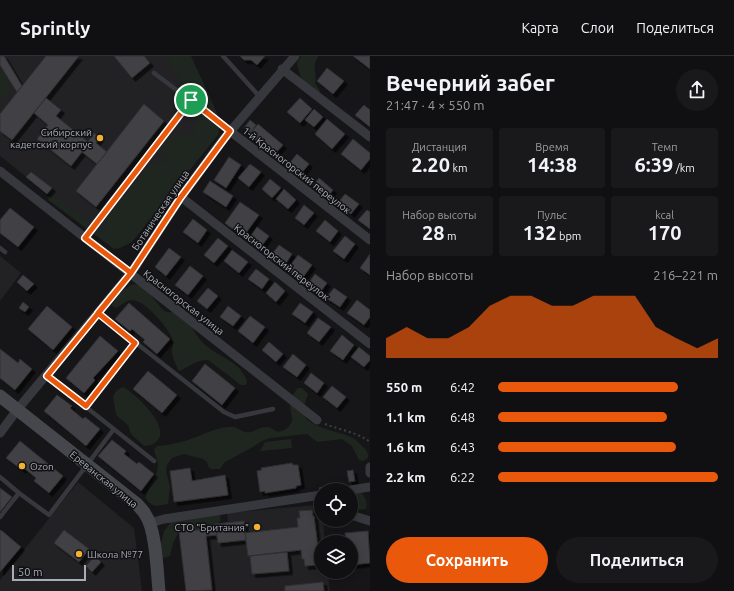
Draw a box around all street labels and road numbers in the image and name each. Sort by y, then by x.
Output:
street label: 1-й Красногорский переулок [241,125,353,216]
street label: Ботаническая улица [130,168,191,252]
street label: Красногорский переулок [232,222,331,303]
street label: Красногорская улица [141,268,226,337]
street label: Ереванская улица [68,449,140,510]

